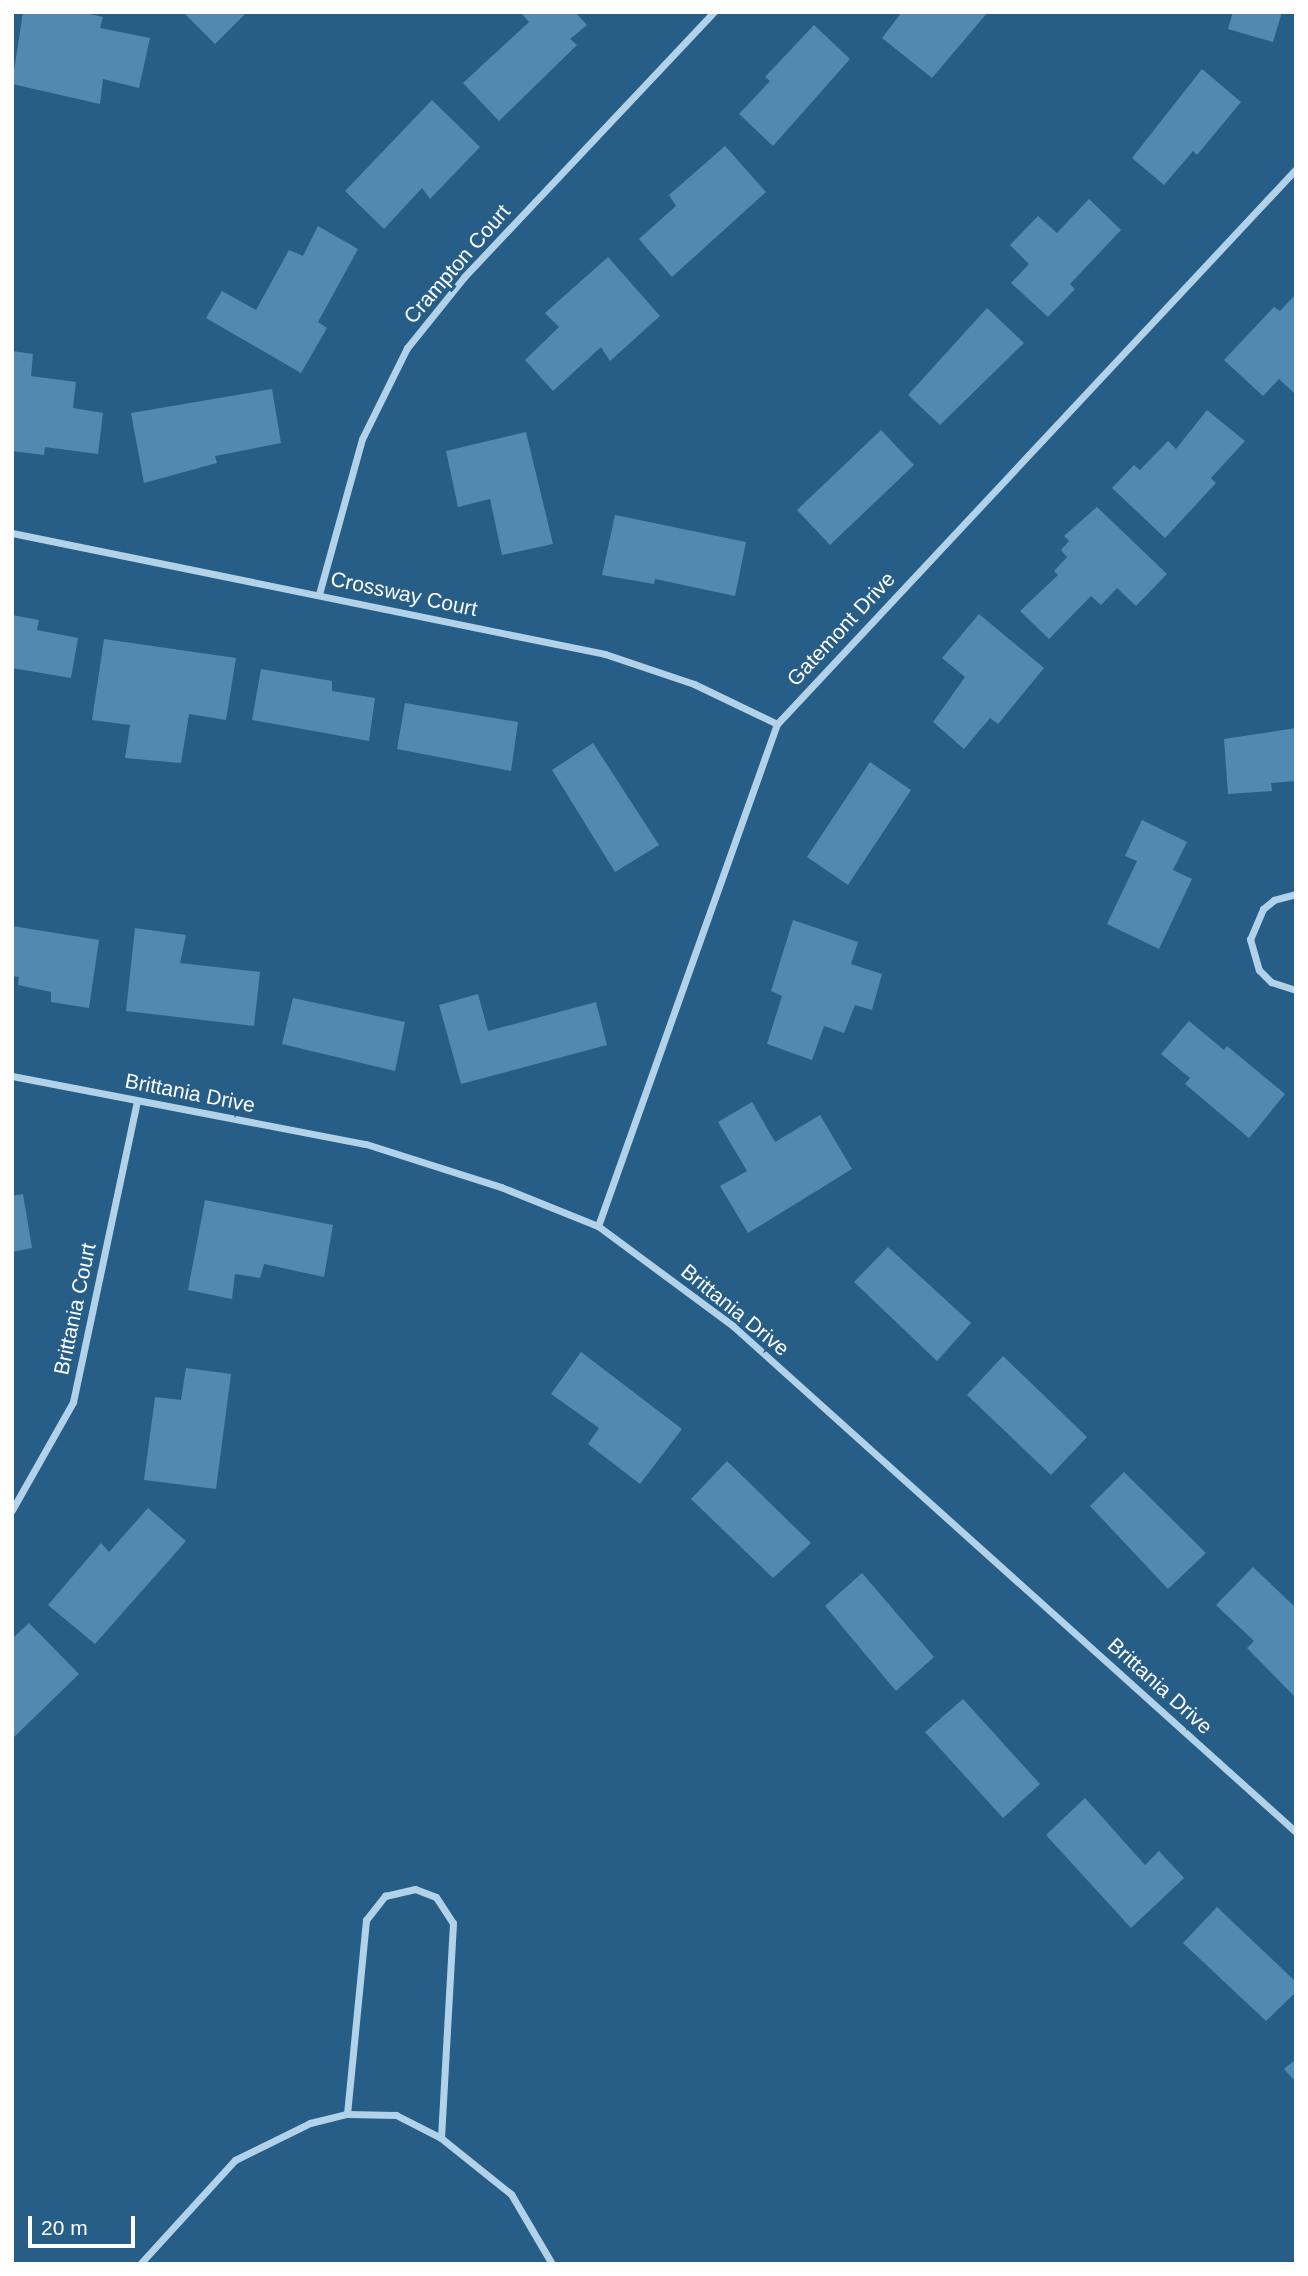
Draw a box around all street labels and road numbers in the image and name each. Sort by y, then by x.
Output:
street label: Crampton Court [398,199,516,329]
street label: Crossway Court [328,566,480,622]
street label: Gatemont Drive [782,567,900,691]
street label: Brittania Drive [123,1068,257,1118]
street label: Brittania Court [49,1241,101,1377]
street label: Brittania Drive [676,1259,794,1361]
street label: Brittania Drive [1103,1633,1217,1739]

